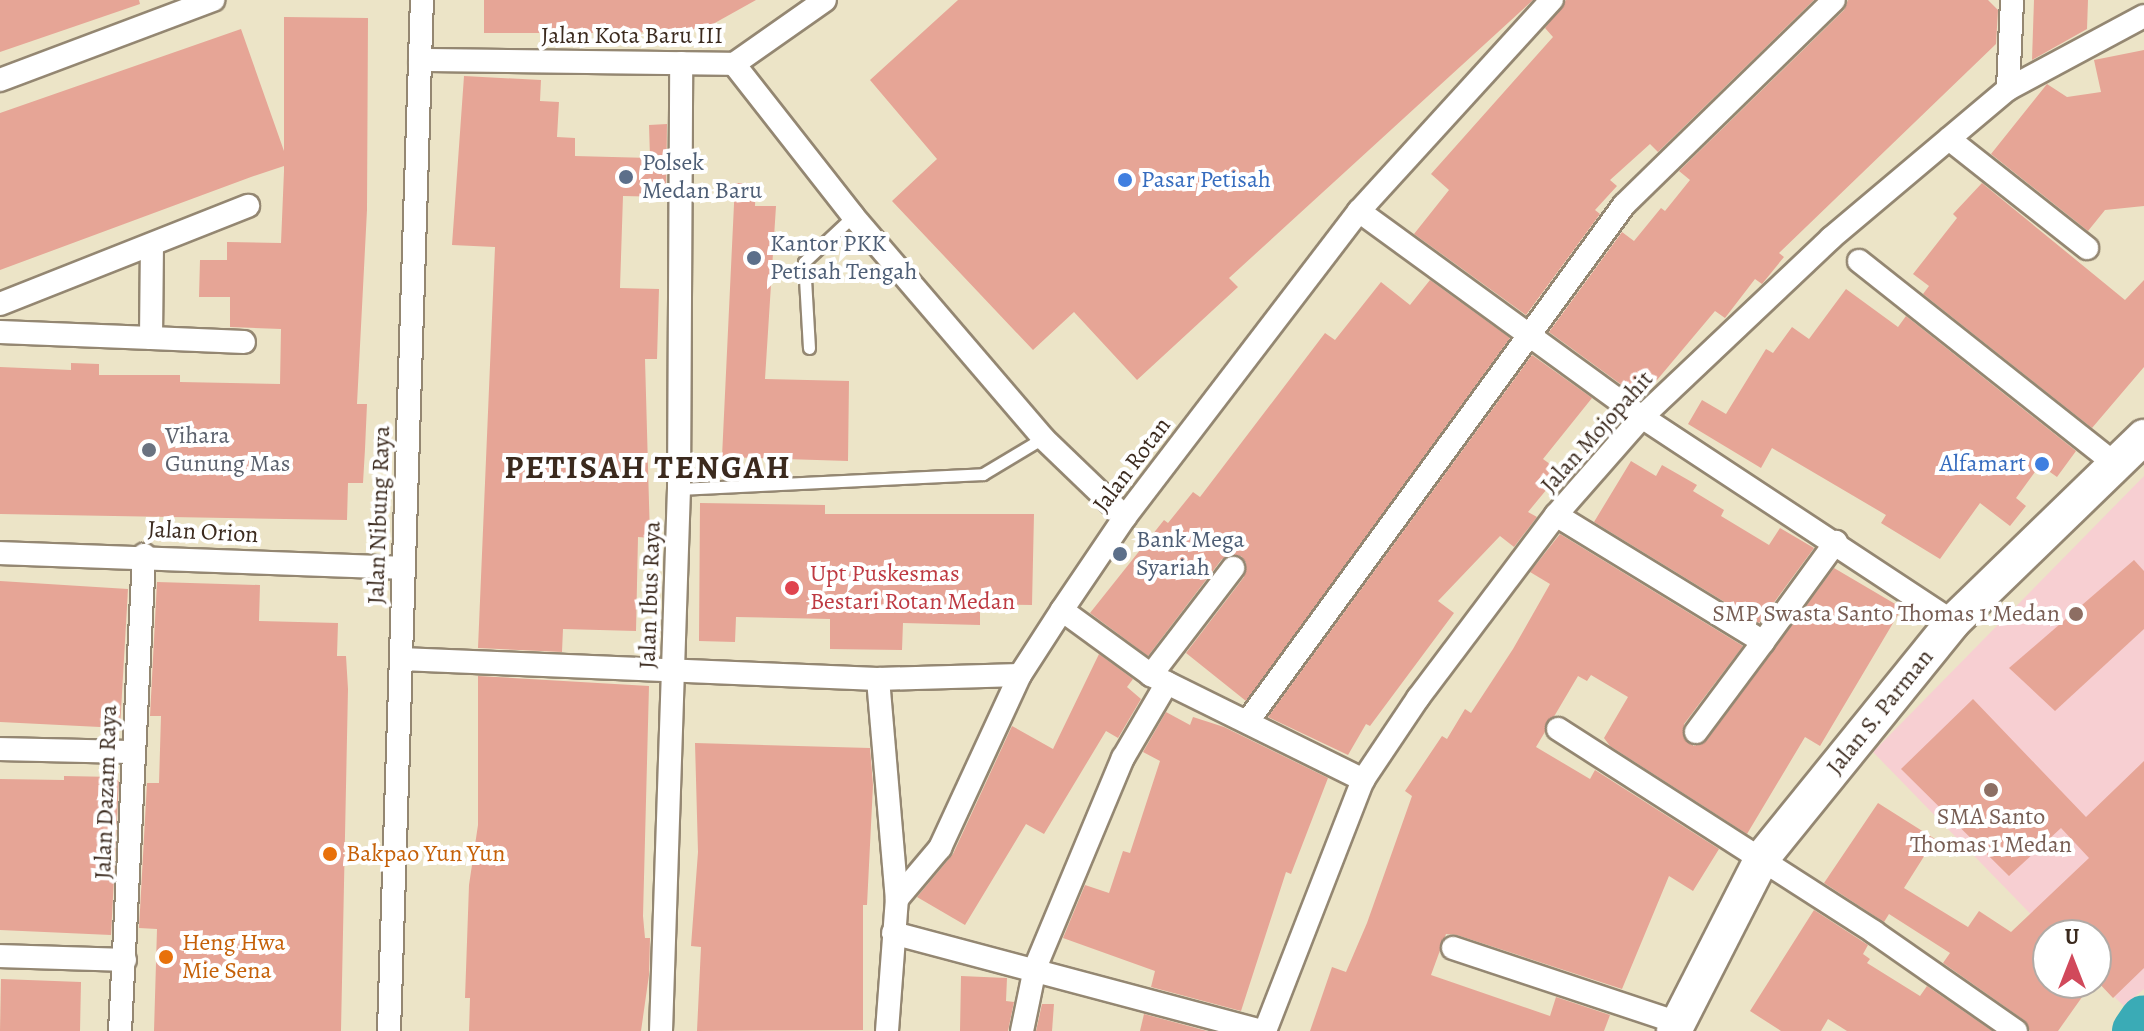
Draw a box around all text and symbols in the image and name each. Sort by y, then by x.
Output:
street label: Jalan Kota Baru III [541,22,723,50]
place label: Polsek Medan Baru [642,149,762,205]
place label: Pasar Petisah [1141,166,1271,194]
marker: Polsek Medan Baru [617,168,635,186]
marker: Pasar Petisah [1116,171,1134,189]
place label: Kantor PKK Petisah Tengah [770,230,917,286]
marker: Kantor PKK Petisah Tengah [745,249,763,267]
street label: Jalan Mojopahit [1535,365,1659,499]
street label: Jalan Rotan [1087,412,1177,518]
place label: Vihara Gunung Mas [165,422,290,478]
street label: Jalan Nibung Raya [361,425,397,605]
marker: Vihara Gunung Mas [140,441,158,459]
district label: PETISAH TENGAH [504,448,792,486]
place label: Alfamart [1939,450,2026,478]
marker: Alfamart [2033,455,2051,473]
street label: Jalan Orion [147,515,259,549]
street label: Jalan Ibus Raya [633,521,667,669]
place label: Bank Mega Syariah [1136,526,1245,582]
marker: Bank Mega Syariah [1111,545,1129,563]
place label: Upt Puskesmas Bestari Rotan Medan [810,560,1015,616]
marker: Upt Puskesmas Bestari Rotan Medan [781,577,803,599]
place label: SMP Swasta Santo Thomas 1 Medan [1712,600,2060,628]
marker: SMP Swasta Santo Thomas 1 Medan [2067,605,2085,623]
street label: Jalan S. Parman [1820,643,1940,781]
street label: Jalan Dazam Raya [89,704,123,880]
marker: SMA Santo Thomas 1 Medan [1982,781,2000,799]
place label: SMA Santo Thomas 1 Medan [1910,803,2072,859]
place label: Bakpao Yun Yun [346,840,505,868]
marker: Bakpao Yun Yun [321,845,339,863]
north arrow [2032,919,2112,999]
text: U [2065,922,2079,952]
place label: Heng Hwa Mie Sena [182,929,285,985]
marker: Heng Hwa Mie Sena [157,948,175,966]

